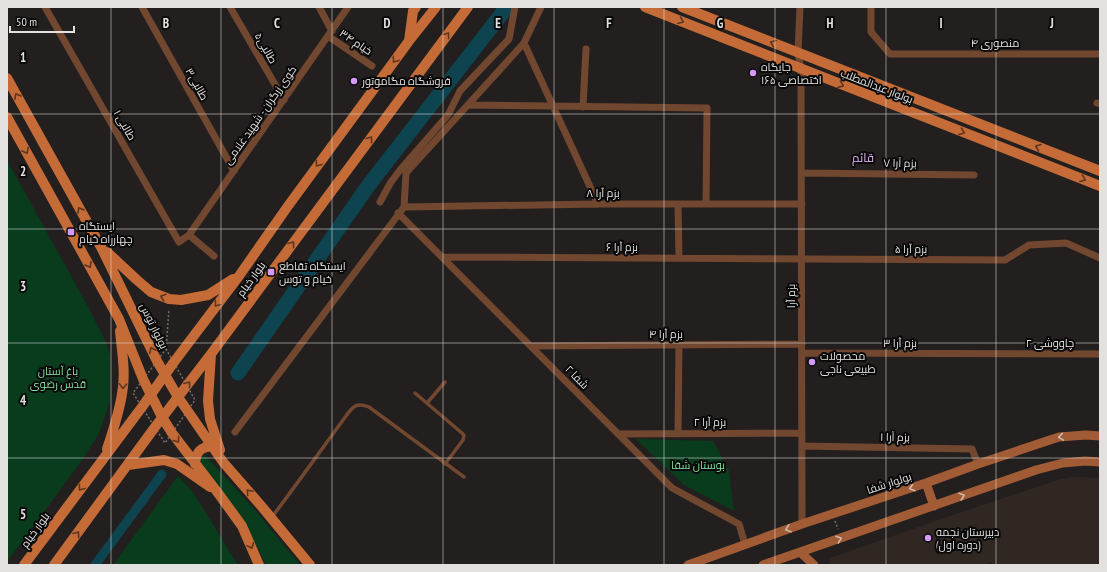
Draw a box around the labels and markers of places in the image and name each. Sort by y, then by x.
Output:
place label: جایگاه اختصاصی ۱۶۵ [761,60,822,87]
marker: جایگاه اختصاصی ۱۶۵ [748,68,758,78]
place label: فروشگاه مگاموتور [361,74,451,88]
marker: فروشگاه مگاموتور [349,76,359,86]
place label: ایستگاه چهارراه خیام [79,219,133,247]
marker: ایستگاه چهارراه خیام [66,227,76,237]
place label: ایستگاه تقاطع خیام و توس [279,259,346,287]
marker: ایستگاه تقاطع خیام و توس [266,267,276,277]
place label: محصولات طبیعی ناجی [820,349,876,376]
marker: محصولات طبیعی ناجی [807,357,817,367]
place label: دبیرستان نجمه (دوره اول) [936,525,999,552]
marker: دبیرستان نجمه (دوره اول) [923,533,933,543]

